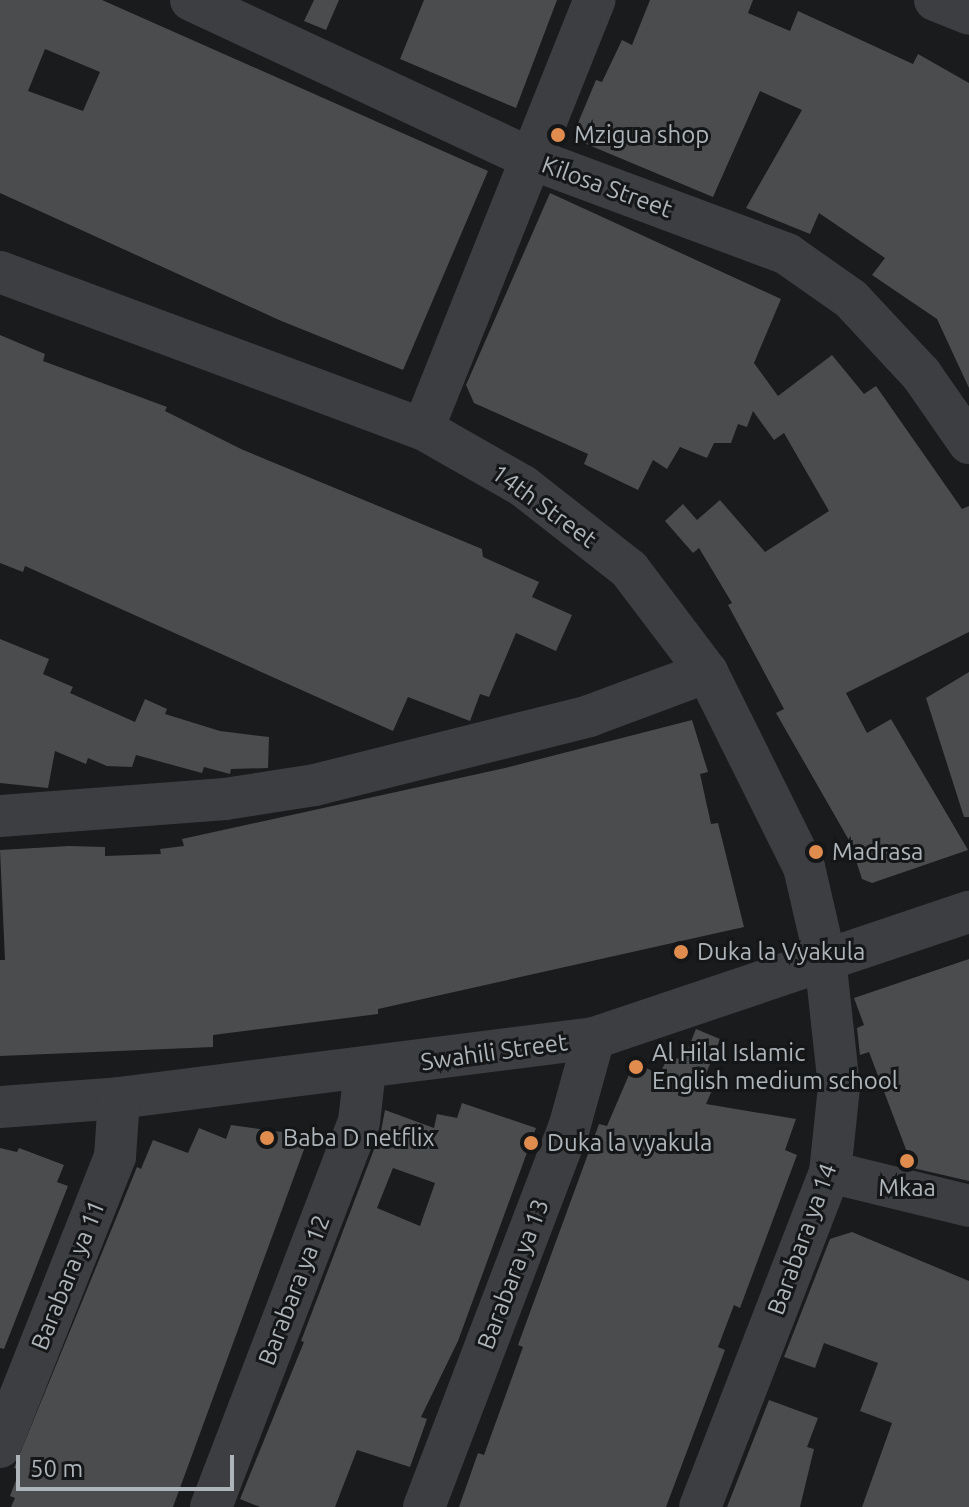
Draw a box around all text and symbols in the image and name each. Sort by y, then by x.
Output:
place label: Mzigua shop [574,121,709,149]
marker: Mzigua shop [549,126,567,144]
street label: Kilosa Street [538,150,676,224]
street label: 14th Street [486,458,602,554]
place label: Madrasa [832,838,923,866]
marker: Madrasa [807,843,825,861]
place label: Duka la Vyakula [697,938,865,966]
marker: Duka la Vyakula [672,943,690,961]
street label: Swahili Street [419,1027,569,1077]
place label: Al Hilal Islamic English medium school [652,1039,898,1095]
marker: Al Hilal Islamic English medium school [627,1058,645,1076]
place label: Baba D netflix [283,1124,435,1152]
marker: Baba D netflix [258,1129,276,1147]
place label: Duka la vyakula [547,1129,712,1157]
marker: Duka la vyakula [522,1134,540,1152]
marker: Mkaa [898,1152,916,1170]
street label: Barabara ya 14 [761,1160,843,1318]
place label: Mkaa [878,1174,936,1202]
street label: Barabara ya 13 [471,1195,555,1353]
street label: Barabara ya 11 [25,1196,111,1354]
street label: Barabara ya 12 [252,1211,336,1369]
scale bar [20,1439,238,1489]
text: 50 m [30,1455,83,1482]

